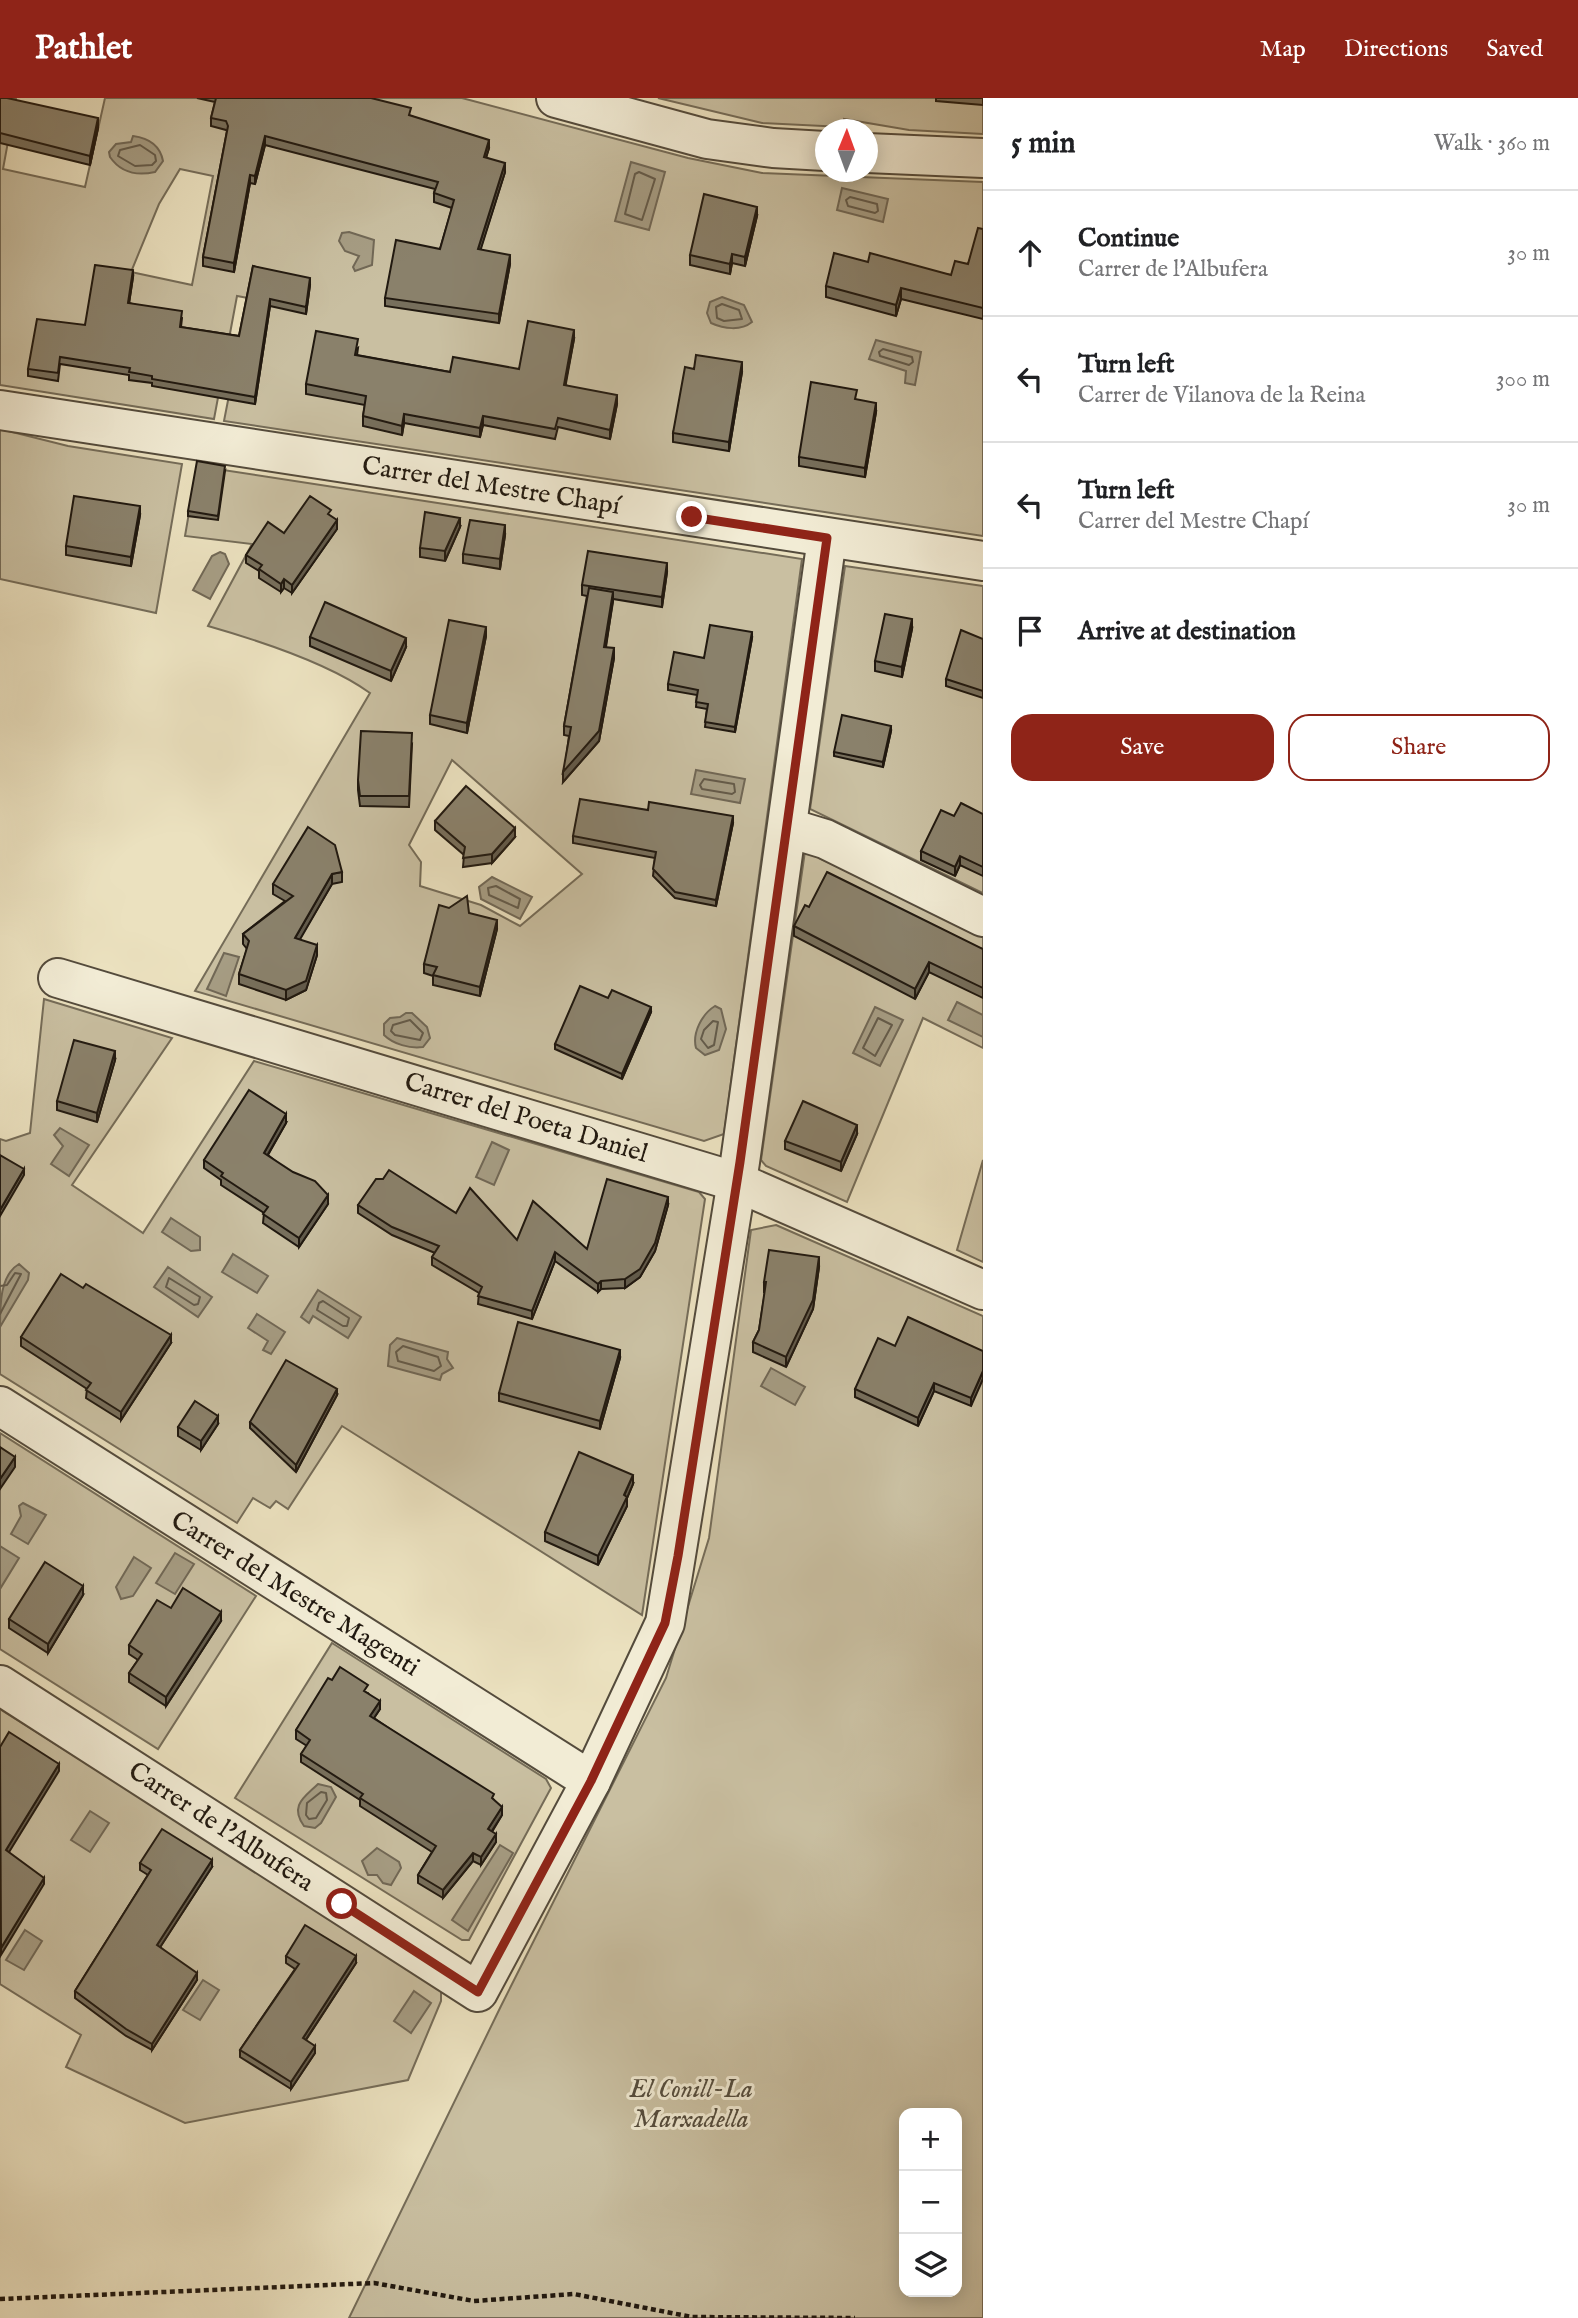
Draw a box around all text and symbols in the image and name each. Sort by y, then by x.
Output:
text: Pathlet [35,28,132,70]
text: Map [1260,34,1306,65]
text: Directions [1344,34,1448,65]
text: Saved [1486,34,1543,65]
north arrow [815,119,878,182]
text: 5 min [1011,125,1076,163]
text: Walk · 360 m [1433,129,1550,158]
text: Continue [1078,222,1179,255]
icon: ahead [1011,234,1049,272]
text: 30 m [1507,239,1550,268]
text: Carrer de l'Albufera [1078,255,1268,284]
text: Turn left [1078,348,1175,381]
icon: left [1011,360,1049,398]
text: 300 m [1496,365,1550,394]
text: Carrer de Vilanova de la Reina [1078,381,1365,410]
street label: Carrer del Mestre Chapí [360,449,624,523]
text: Turn left [1078,474,1175,507]
icon: left [1011,486,1049,524]
text: 30 m [1507,491,1550,520]
route end [676,501,707,532]
text: Carrer del Mestre Chapí [1078,507,1309,536]
icon: arrive [1011,612,1049,650]
text: Arrive at destination [1078,615,1296,648]
button: Save [1011,714,1274,781]
button: Share [1288,714,1550,781]
street label: Carrer del Poeta Daniel [400,1065,653,1171]
street label: Carrer del Mestre Magenti [164,1504,426,1684]
street label: Carrer de l'Albufera [122,1755,321,1900]
route start [326,1888,357,1919]
park label: El Conill-La Marxadella [628,2073,753,2136]
map controls [899,2108,962,2297]
button: + [899,2108,962,2171]
button: − [899,2171,962,2234]
button: layers [899,2234,962,2297]

